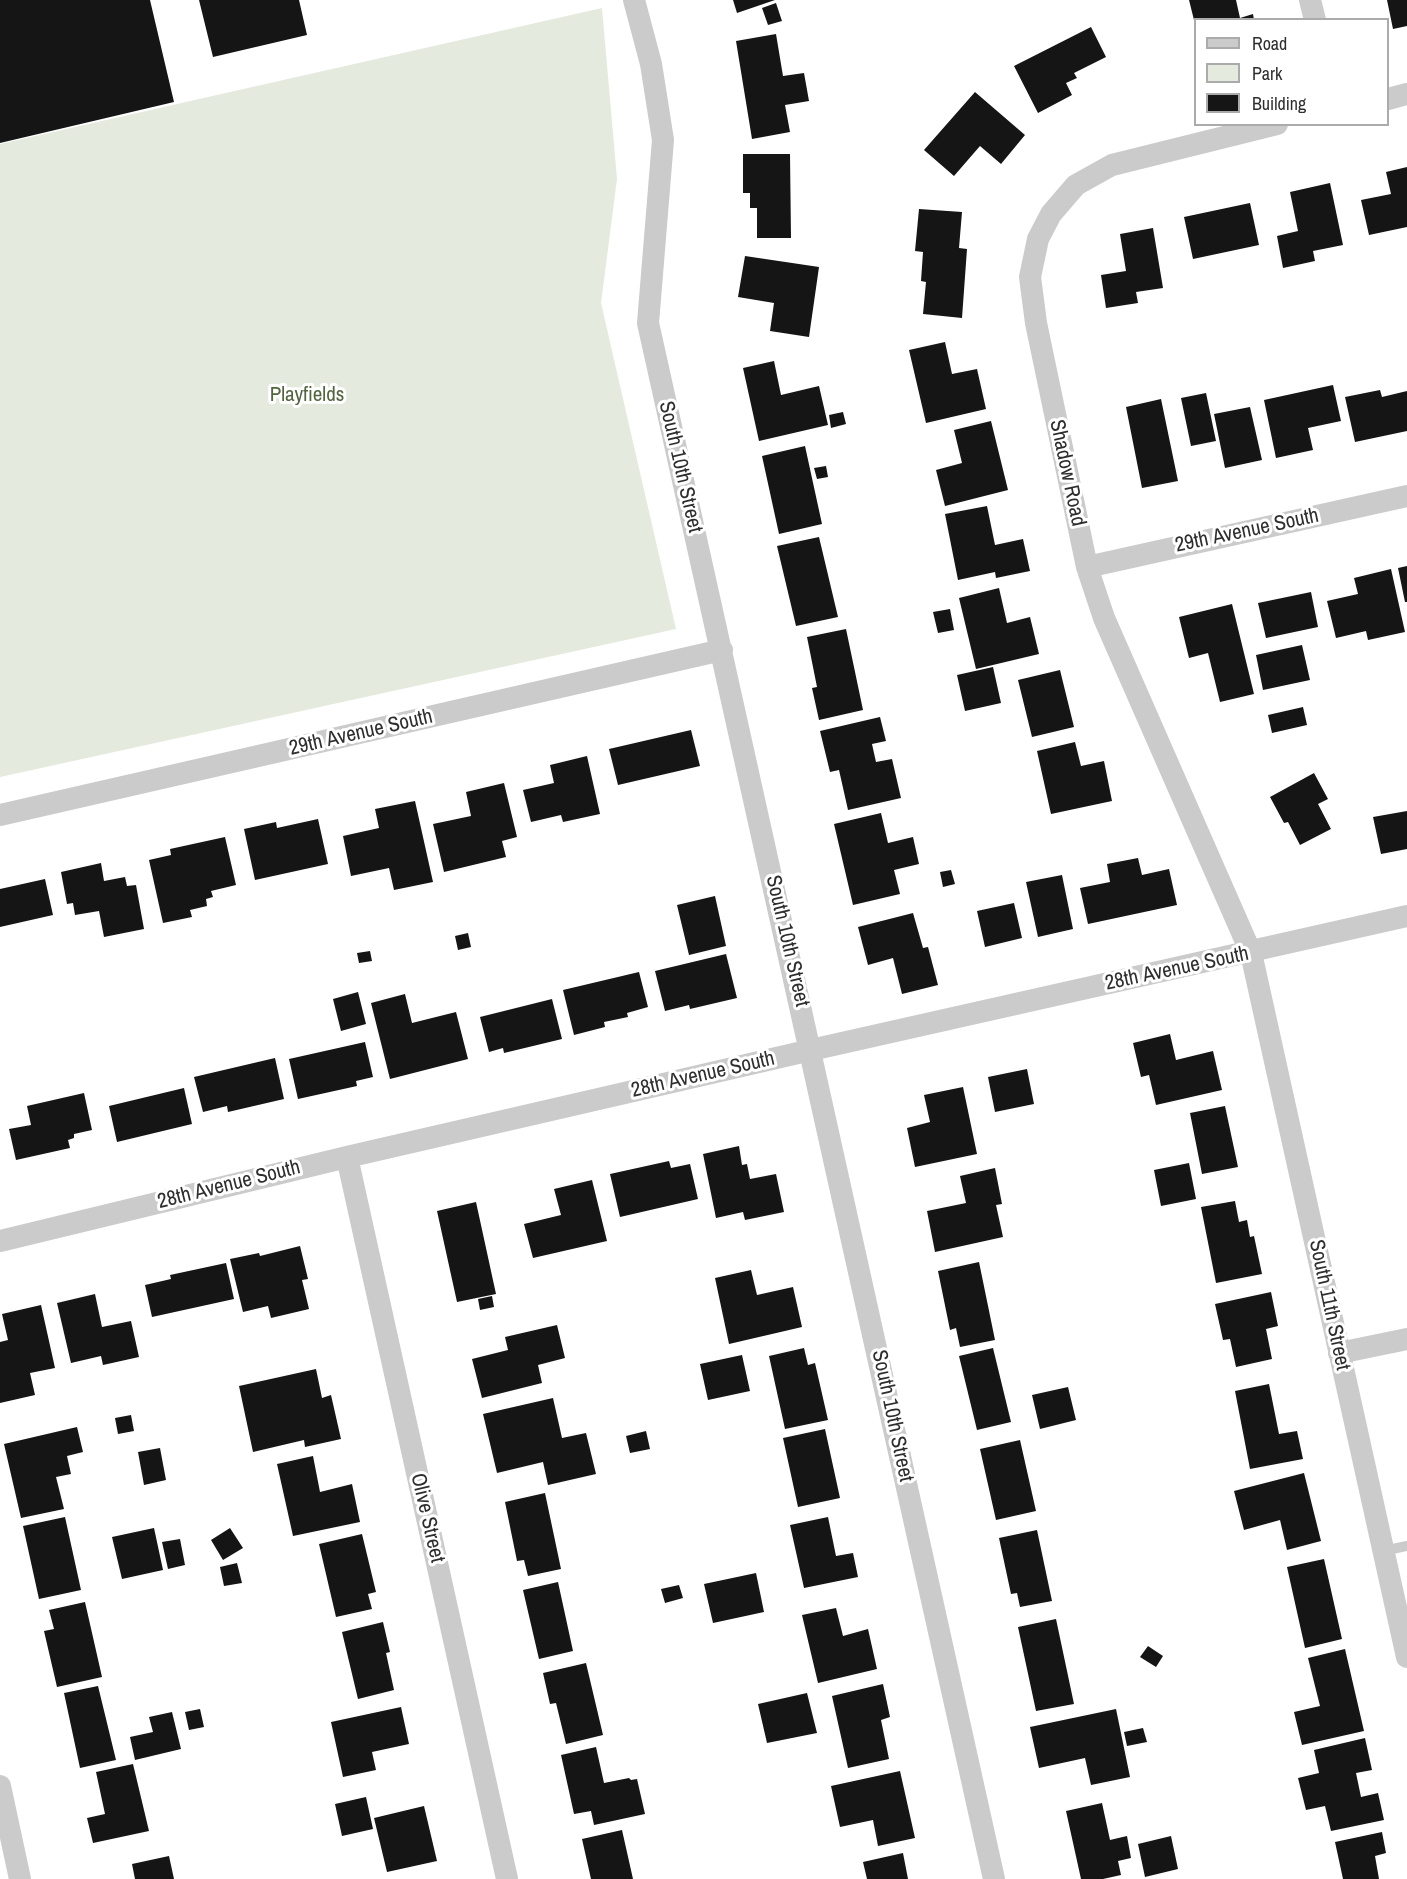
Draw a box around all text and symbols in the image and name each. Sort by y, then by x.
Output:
legend [1194,18,1389,126]
text: Road [1252,31,1287,56]
text: Park [1252,61,1282,86]
text: Building [1252,91,1306,116]
park label: Playfields [270,382,344,408]
street label: South 10th Street [653,399,707,535]
street label: Shadow Road [1043,417,1091,529]
street label: 29th Avenue South [1173,503,1321,559]
street label: 29th Avenue South [287,704,435,762]
street label: South 10th Street [760,873,814,1009]
street label: 28th Avenue South [1103,941,1251,997]
street label: 28th Avenue South [629,1046,777,1104]
street label: 28th Avenue South [155,1155,303,1215]
street label: South 11th Street [1303,1237,1355,1373]
street label: South 10th Street [866,1348,918,1484]
street label: Olive Street [404,1471,450,1565]

